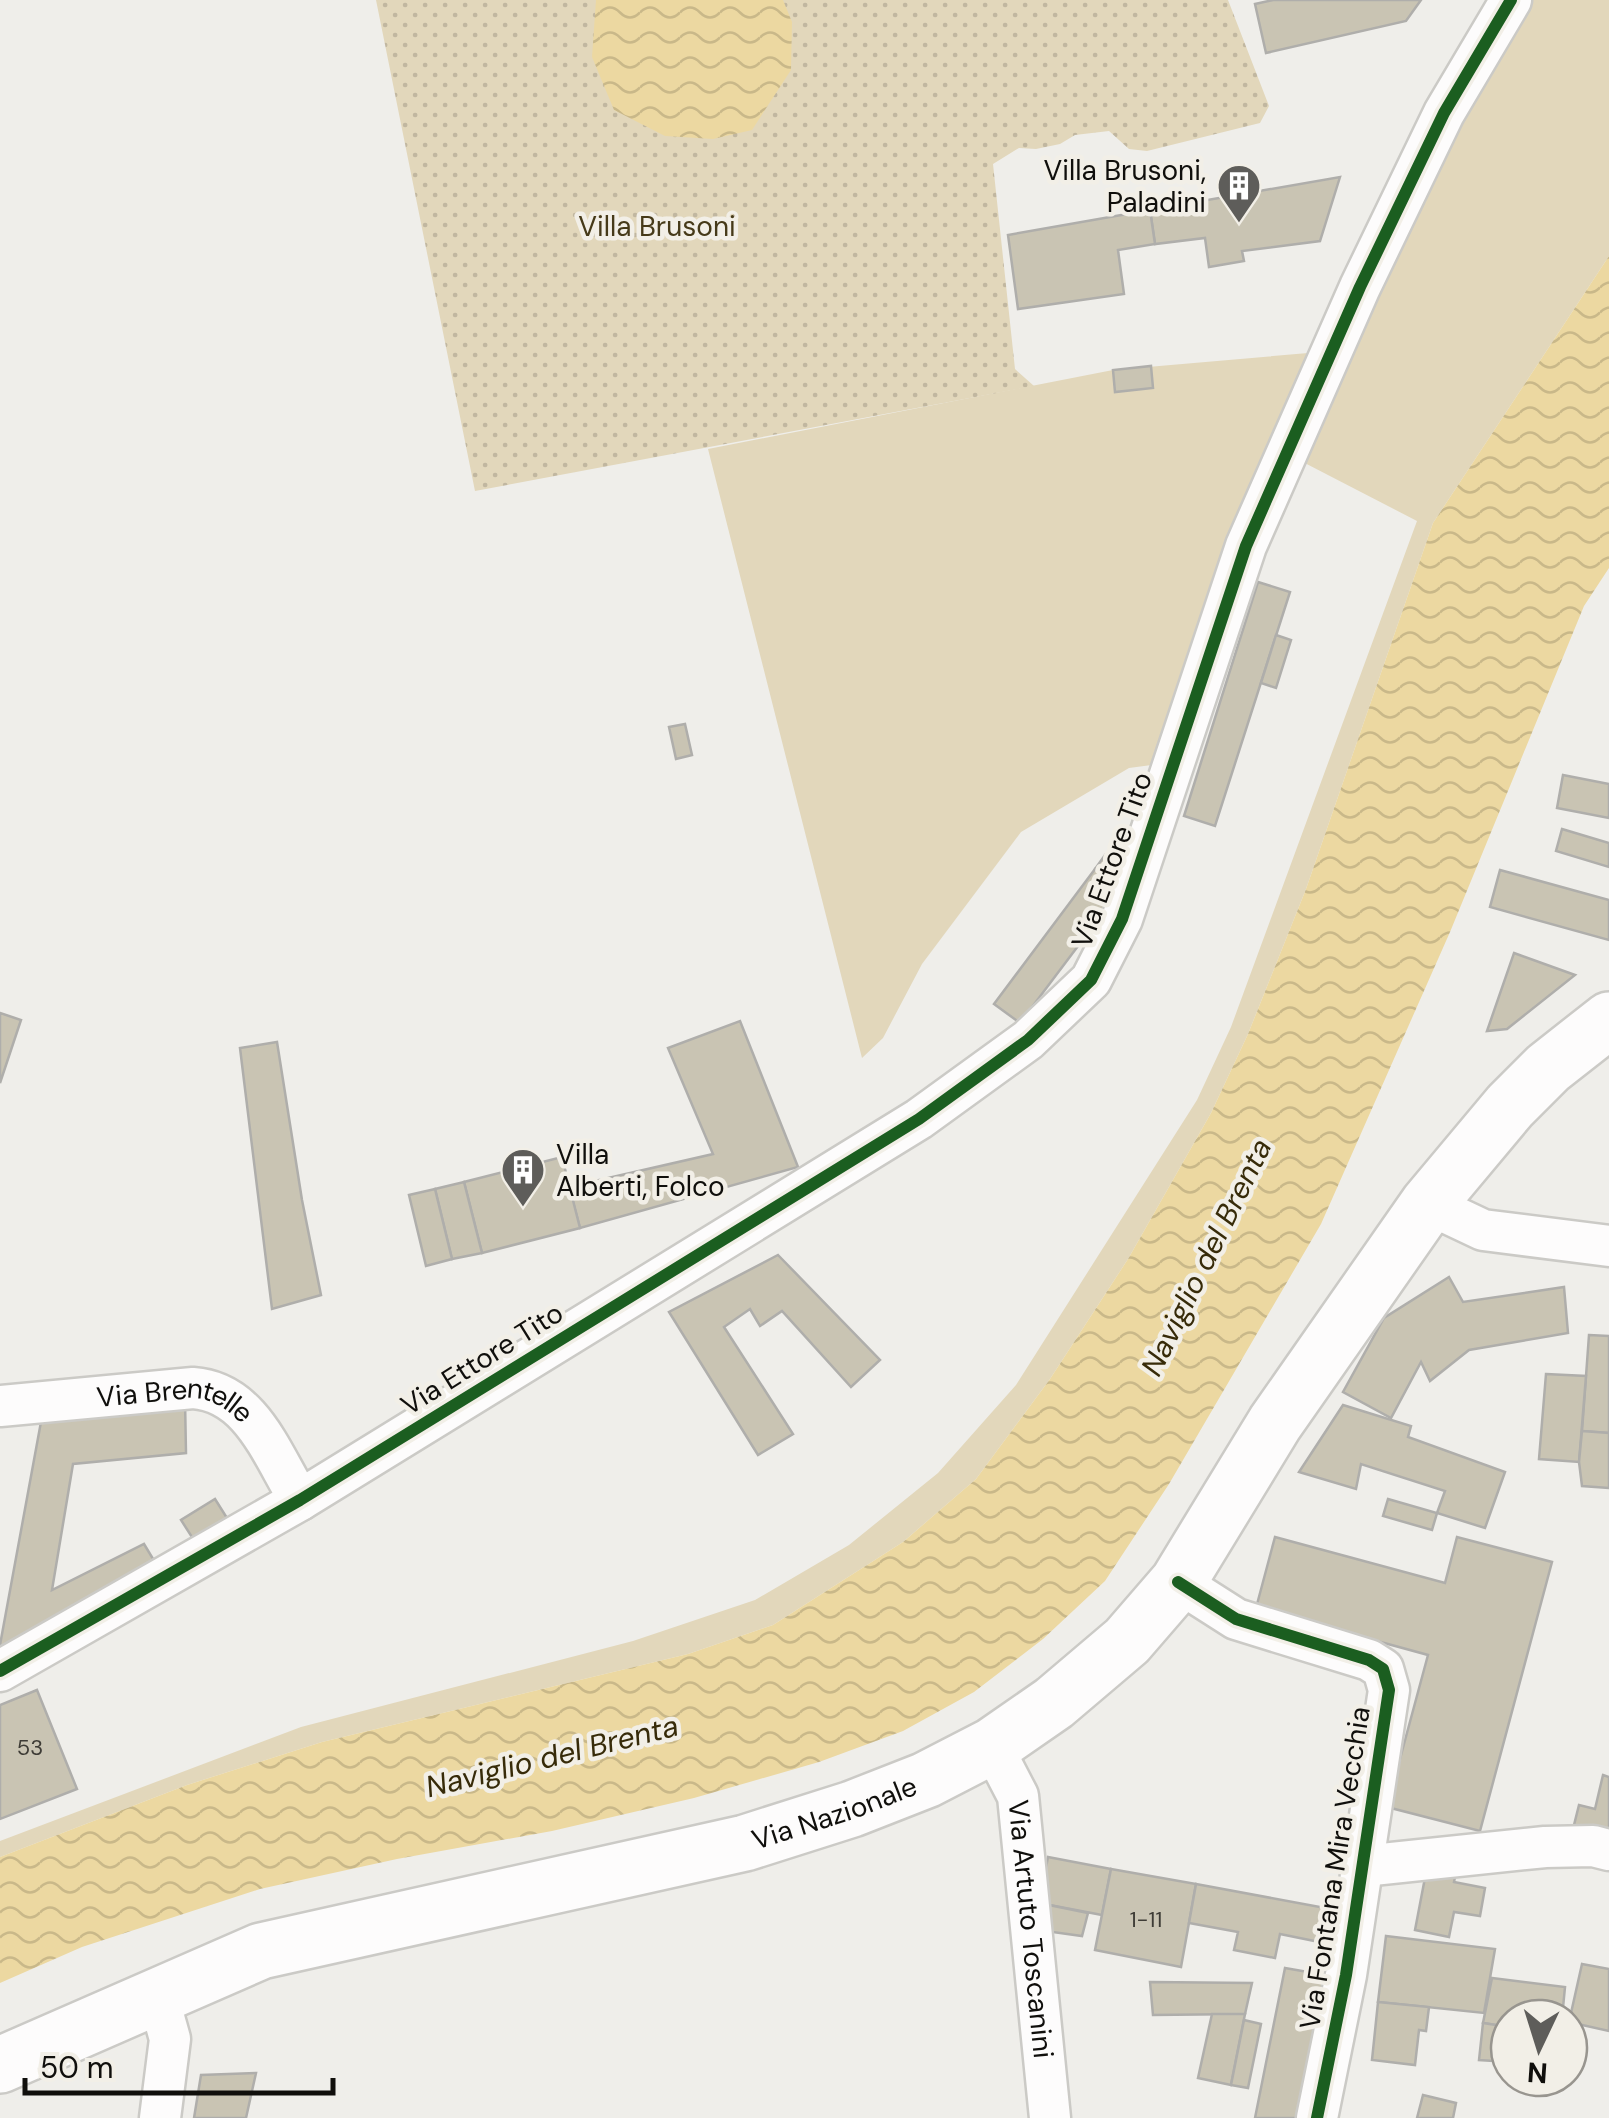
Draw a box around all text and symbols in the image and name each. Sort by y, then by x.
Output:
place label: Villa Brusoni, Paladini [1044,152,1206,221]
building icon: Villa Brusoni, Paladini [1216,163,1262,224]
park label: Villa Brusoni [578,208,736,245]
street label: Via Ettore Tito [1063,767,1161,953]
water label: Naviglio del Brenta [1132,1132,1280,1382]
place label: Villa Alberti, Folco [556,1136,725,1205]
building icon: Villa Alberti, Folco [500,1147,546,1208]
street label: Via Ettore Tito [394,1294,570,1424]
street label: Via Brentelle [95,1369,262,1430]
street label: Via Fontana Mira Vecchia [1291,1704,1379,2032]
water label: Naviglio del Brenta [422,1706,682,1806]
house number: 53 [17,1733,43,1762]
street label: Via Nazionale [747,1767,922,1858]
street label: Via Artuto Toscanini [1000,1798,1062,2060]
house number: 1-11 [1130,1905,1162,1934]
north arrow [1489,1998,1589,2098]
scale bar [25,2033,332,2095]
text: 50 m [40,2048,114,2087]
text: N [1526,2053,1549,2092]

